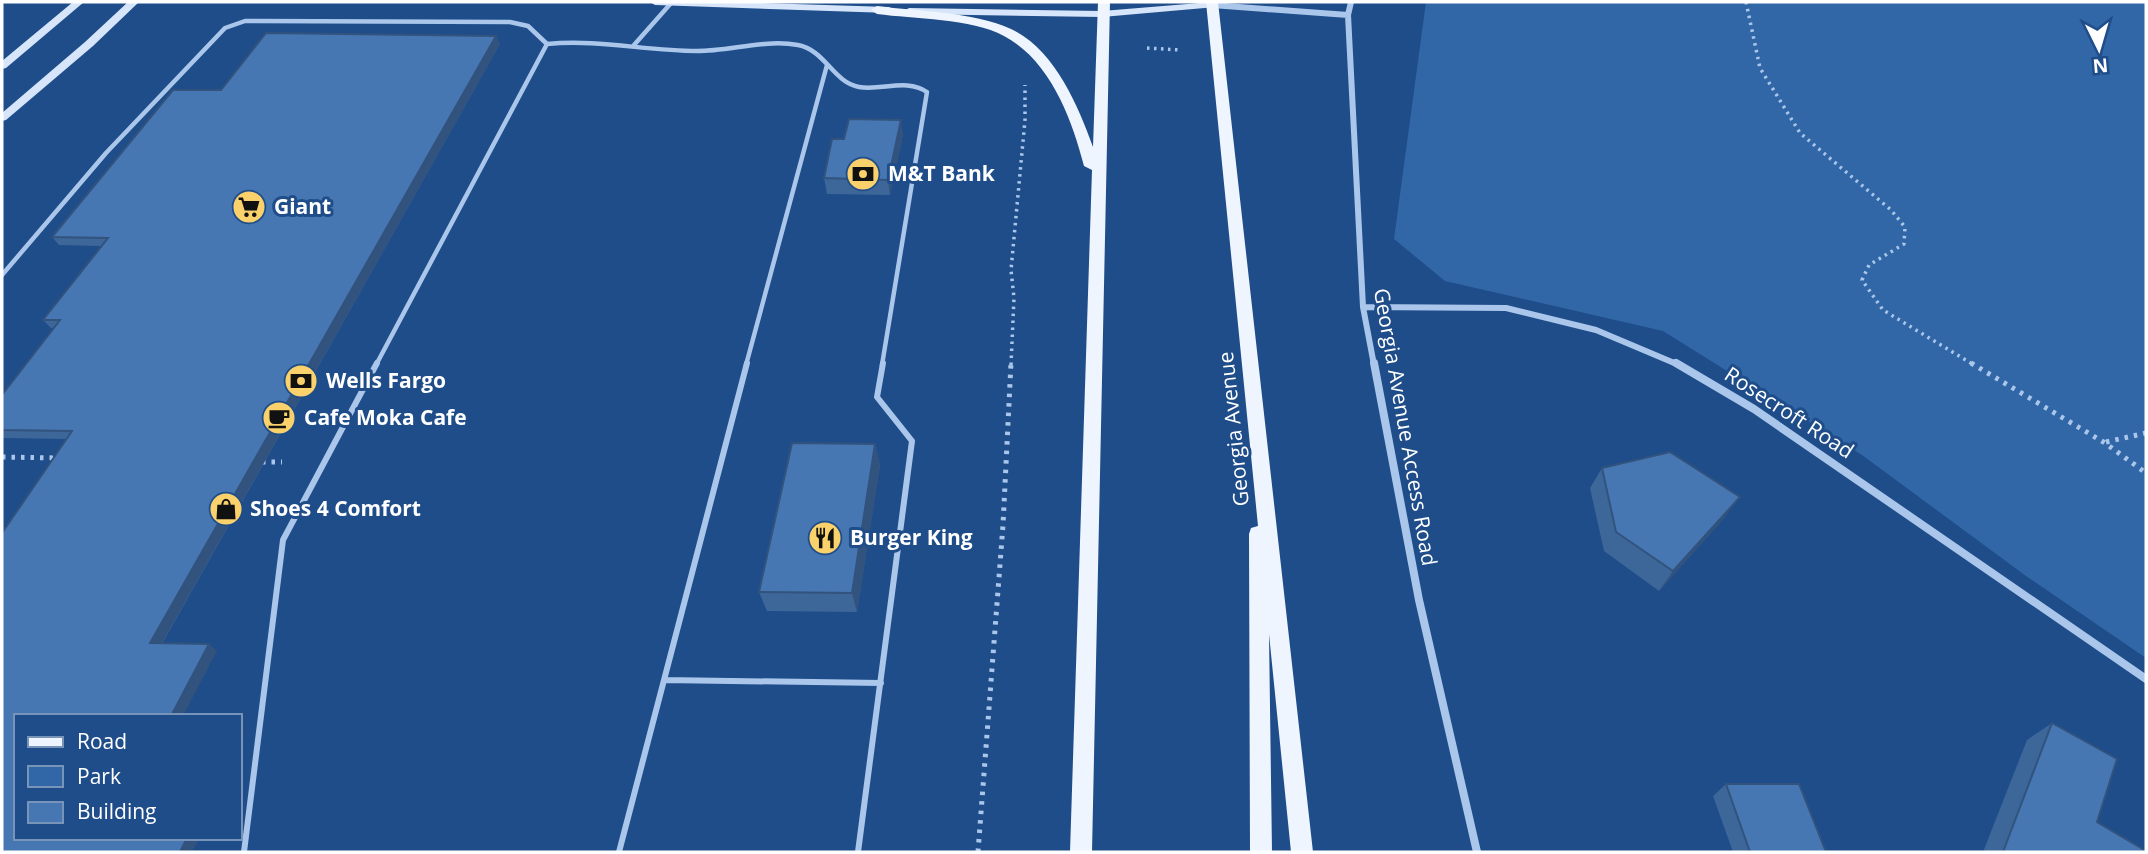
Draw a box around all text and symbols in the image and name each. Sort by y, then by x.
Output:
north arrow [2064,14,2134,84]
text: N [2092,52,2109,80]
bank icon: M&T Bank [844,155,882,193]
place label: M&T Bank [888,159,996,187]
supermarket icon: Giant [230,188,268,226]
place label: Giant [274,192,331,220]
street label: Georgia Avenue Access Road [1368,286,1444,568]
street label: Georgia Avenue [1211,350,1255,508]
street label: Rosecroft Road [1720,360,1860,464]
bank icon: Wells Fargo [282,362,320,400]
place label: Wells Fargo [326,366,446,394]
cafe icon: Cafe Moka Cafe [260,399,298,437]
place label: Cafe Moka Cafe [304,403,467,431]
shop icon: Shoes 4 Comfort [207,490,245,528]
place label: Shoes 4 Comfort [250,494,421,522]
restaurant icon: Burger King [806,519,844,557]
place label: Burger King [850,523,973,551]
legend [14,714,242,840]
text: Road [77,727,127,755]
text: Park [77,762,121,790]
text: Building [77,797,156,825]

